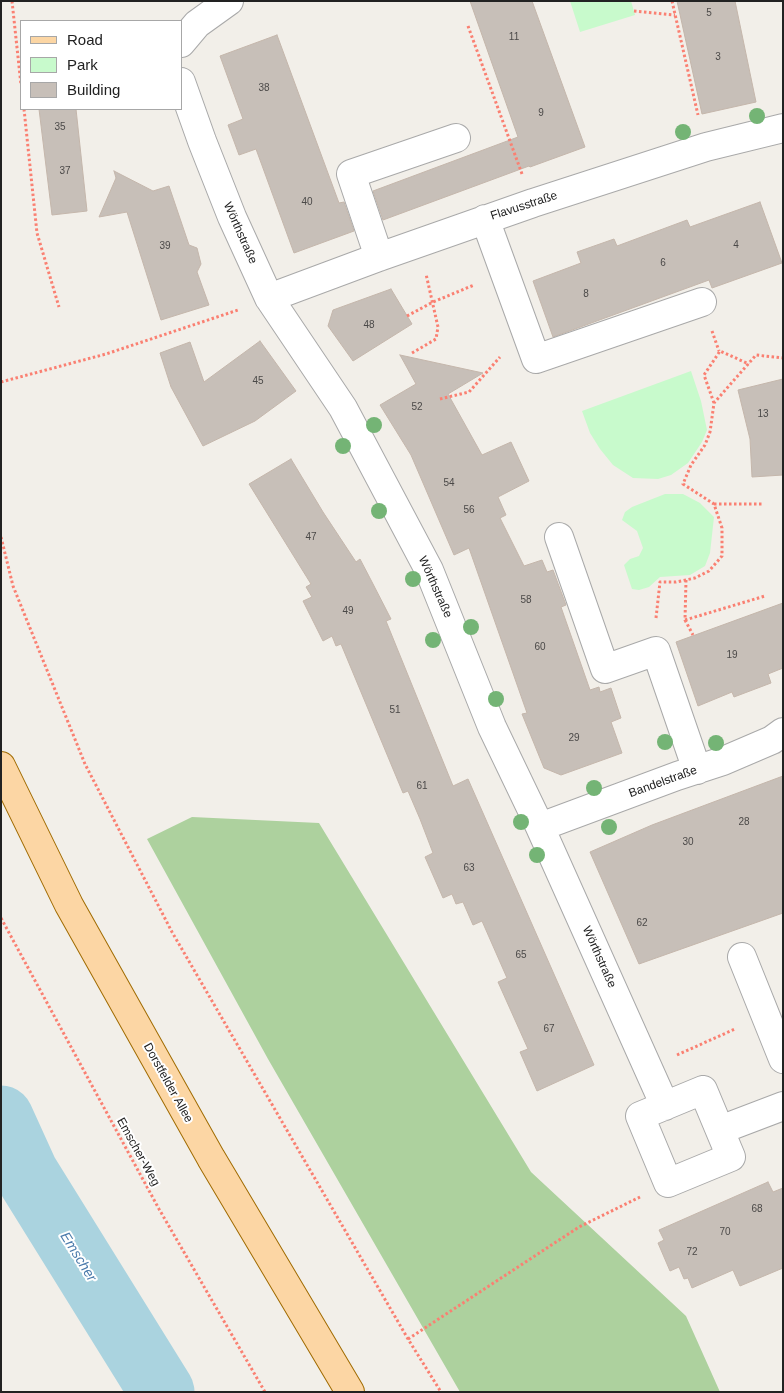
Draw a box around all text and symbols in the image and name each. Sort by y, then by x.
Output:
house number: 5 [706,7,712,19]
legend [20,20,182,110]
text: Road [67,31,103,48]
house number: 11 [509,31,519,43]
house number: 3 [715,51,721,63]
text: Park [67,56,98,73]
text: Building [67,81,120,98]
house number: 38 [258,82,270,94]
house number: 9 [538,107,544,119]
house number: 35 [54,121,66,133]
house number: 37 [59,165,71,177]
street label: Flavusstraße [489,188,559,224]
house number: 40 [301,196,313,208]
street label: Wörthstraße [220,200,260,266]
house number: 4 [733,239,739,251]
house number: 39 [159,240,171,252]
house number: 6 [660,257,666,269]
house number: 8 [583,288,589,300]
house number: 48 [363,319,375,331]
house number: 45 [252,375,264,387]
house number: 52 [411,401,423,413]
house number: 13 [757,408,769,420]
house number: 54 [443,477,455,489]
house number: 56 [463,504,475,516]
house number: 47 [305,531,317,543]
street label: Wörthstraße [415,554,455,620]
house number: 58 [520,594,532,606]
house number: 49 [342,605,354,617]
house number: 60 [534,641,546,653]
house number: 19 [726,649,738,661]
house number: 51 [389,704,401,716]
house number: 29 [568,732,580,744]
street label: Bandelstraße [627,763,699,801]
house number: 61 [416,780,428,792]
house number: 28 [738,816,750,828]
house number: 30 [682,836,694,848]
house number: 63 [463,862,475,874]
house number: 62 [636,917,648,929]
street label: Wörthstraße [579,924,619,990]
house number: 65 [515,949,527,961]
house number: 67 [543,1023,555,1035]
street label: Dorstfelder Allee [140,1041,196,1125]
street label: Emscher-Weg [113,1115,163,1189]
house number: 68 [751,1203,763,1215]
house number: 70 [719,1226,731,1238]
water label: Emscher [56,1229,100,1285]
house number: 72 [686,1246,698,1258]

